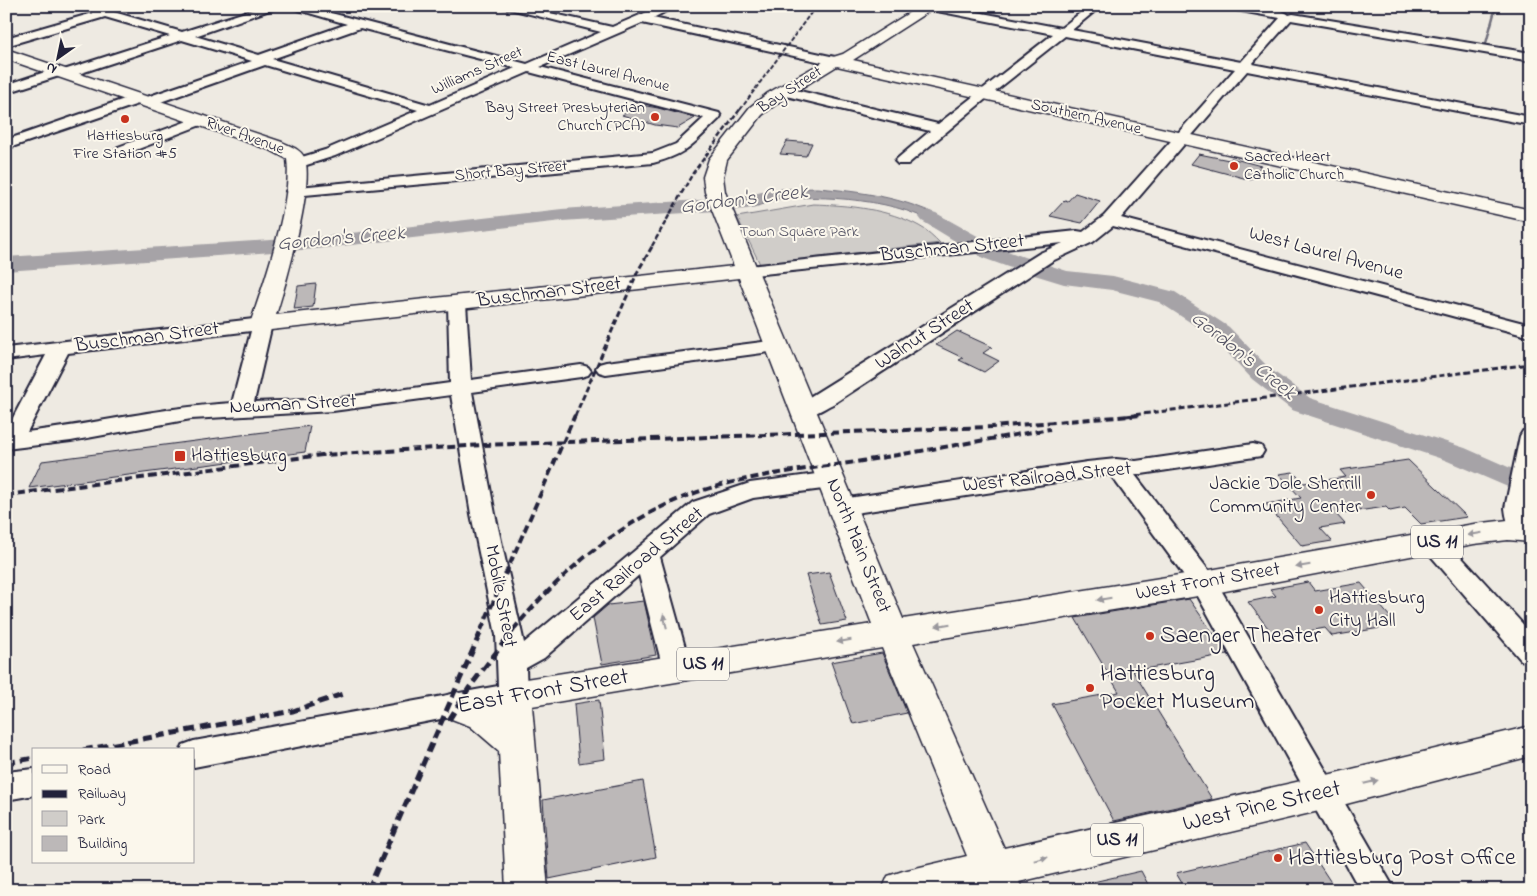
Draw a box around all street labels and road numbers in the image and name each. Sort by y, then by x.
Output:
street label: Williams Street [427,40,527,102]
street label: East Laurel Avenue [544,45,673,99]
street label: Bay Street [752,60,828,120]
street label: Southern Avenue [1028,93,1144,142]
street label: River Avenue [202,111,289,162]
street label: Short Bay Street [454,154,569,188]
street label: West Laurel Avenue [1245,219,1407,289]
street label: Buschman Street [877,227,1026,271]
street label: Buschman Street [474,270,623,316]
street label: Walnut Street [870,292,981,378]
street label: Buschman Street [72,315,221,361]
street label: Newman Street [229,387,358,423]
street label: West Railroad Street [961,455,1133,501]
street label: North Main Street [818,474,898,618]
street label: East Railroad Street [563,500,711,630]
road number: US 11 [1411,526,1463,558]
street label: Mobile Street [476,542,524,650]
street label: West Front Street [1133,555,1283,609]
road number: US 11 [677,648,729,681]
street label: East Front Street [454,660,632,724]
street label: West Pine Street [1179,772,1345,842]
road number: US 11 [1091,824,1143,856]

